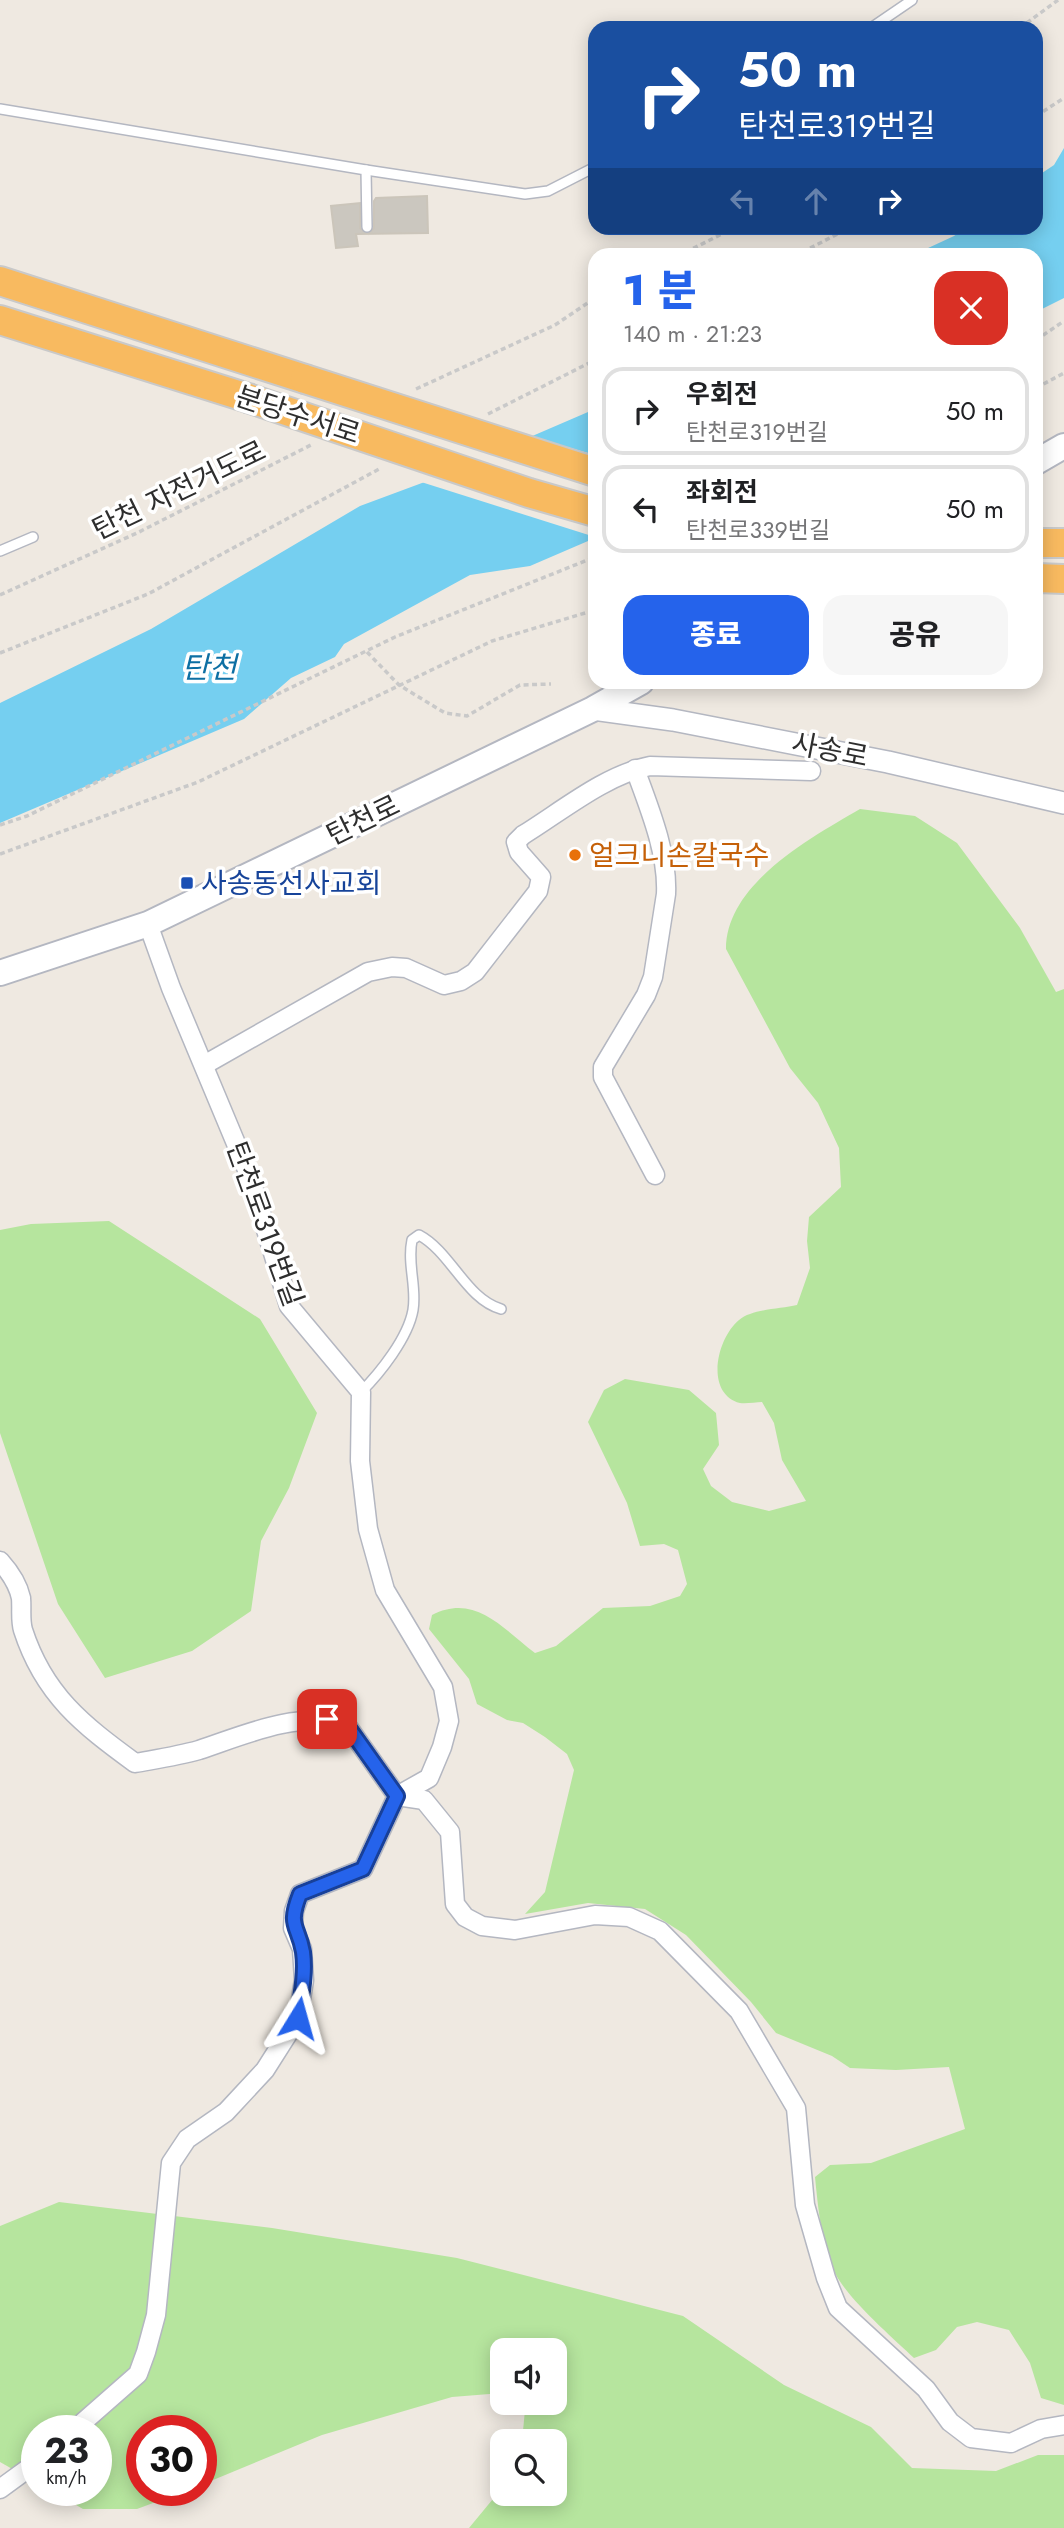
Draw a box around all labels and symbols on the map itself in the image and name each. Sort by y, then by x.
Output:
street label: 분당수서로 [230,376,366,454]
street label: 탄천 자전거도로 [85,430,273,550]
water label: 탄천 [181,646,240,689]
street label: 사송로 [788,723,872,777]
street label: 탄천로 [319,785,407,855]
place label: 얼크니손칼국수 [589,835,769,876]
marker: 얼크니손칼국수 [567,847,583,863]
place label: 사송동선사교회 [201,863,381,904]
marker: 사송동선사교회 [179,875,195,891]
street label: 탄천로319번길 [216,1136,314,1312]
pin [297,1689,357,1749]
position arrow [261,1981,335,2055]
speed limit sign: 30 [126,2415,217,2506]

